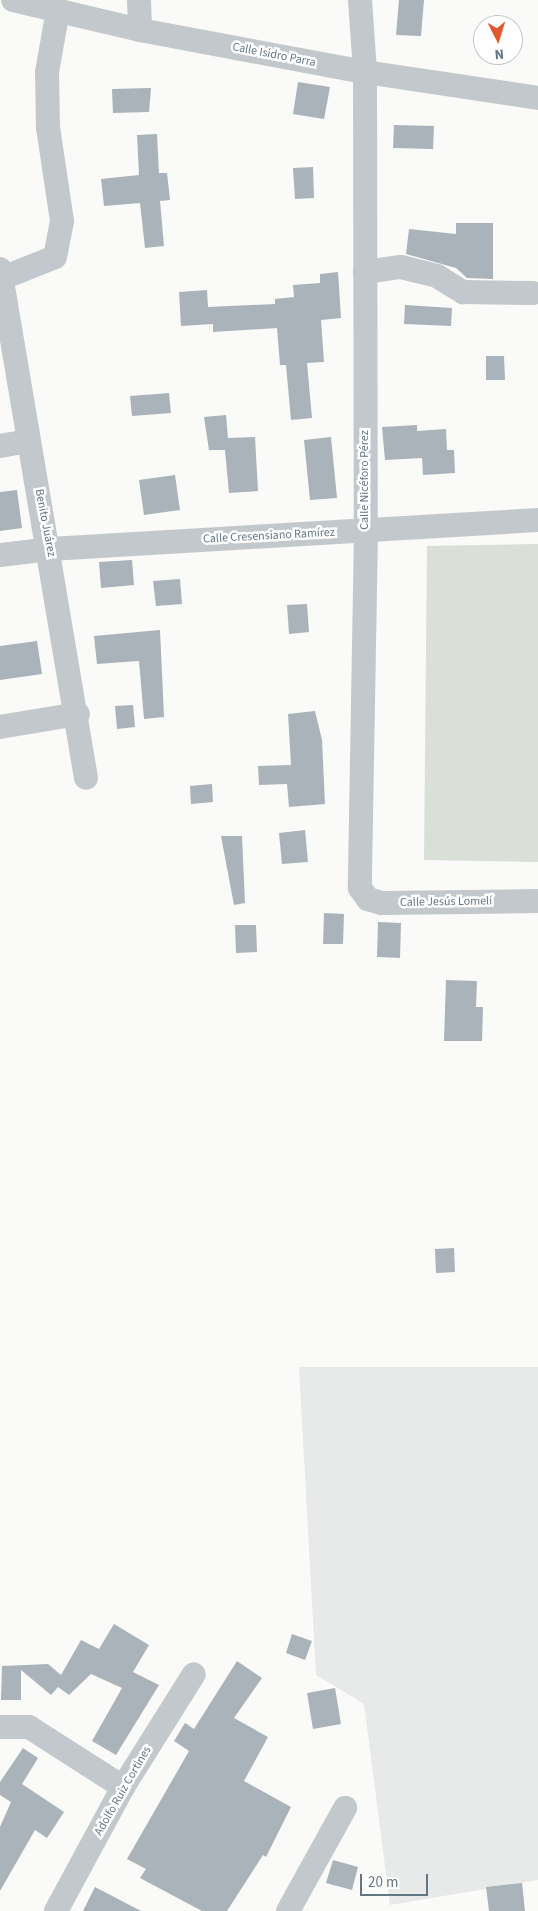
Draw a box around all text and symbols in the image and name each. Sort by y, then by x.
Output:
north arrow [473,15,523,65]
street label: Calle Isidro Parra [231,40,317,70]
text: N [494,44,505,64]
street label: Calle Nicéforo Pérez [358,430,372,530]
street label: Benito Juárez [31,488,59,558]
street label: Calle Cresensiano Ramírez [203,525,335,547]
street label: Calle Jesús Lomelí [400,894,492,910]
street label: Adolfo Ruiz Cortines [92,1744,154,1838]
scale bar [363,1864,430,1896]
text: 20 m [368,1872,398,1893]

